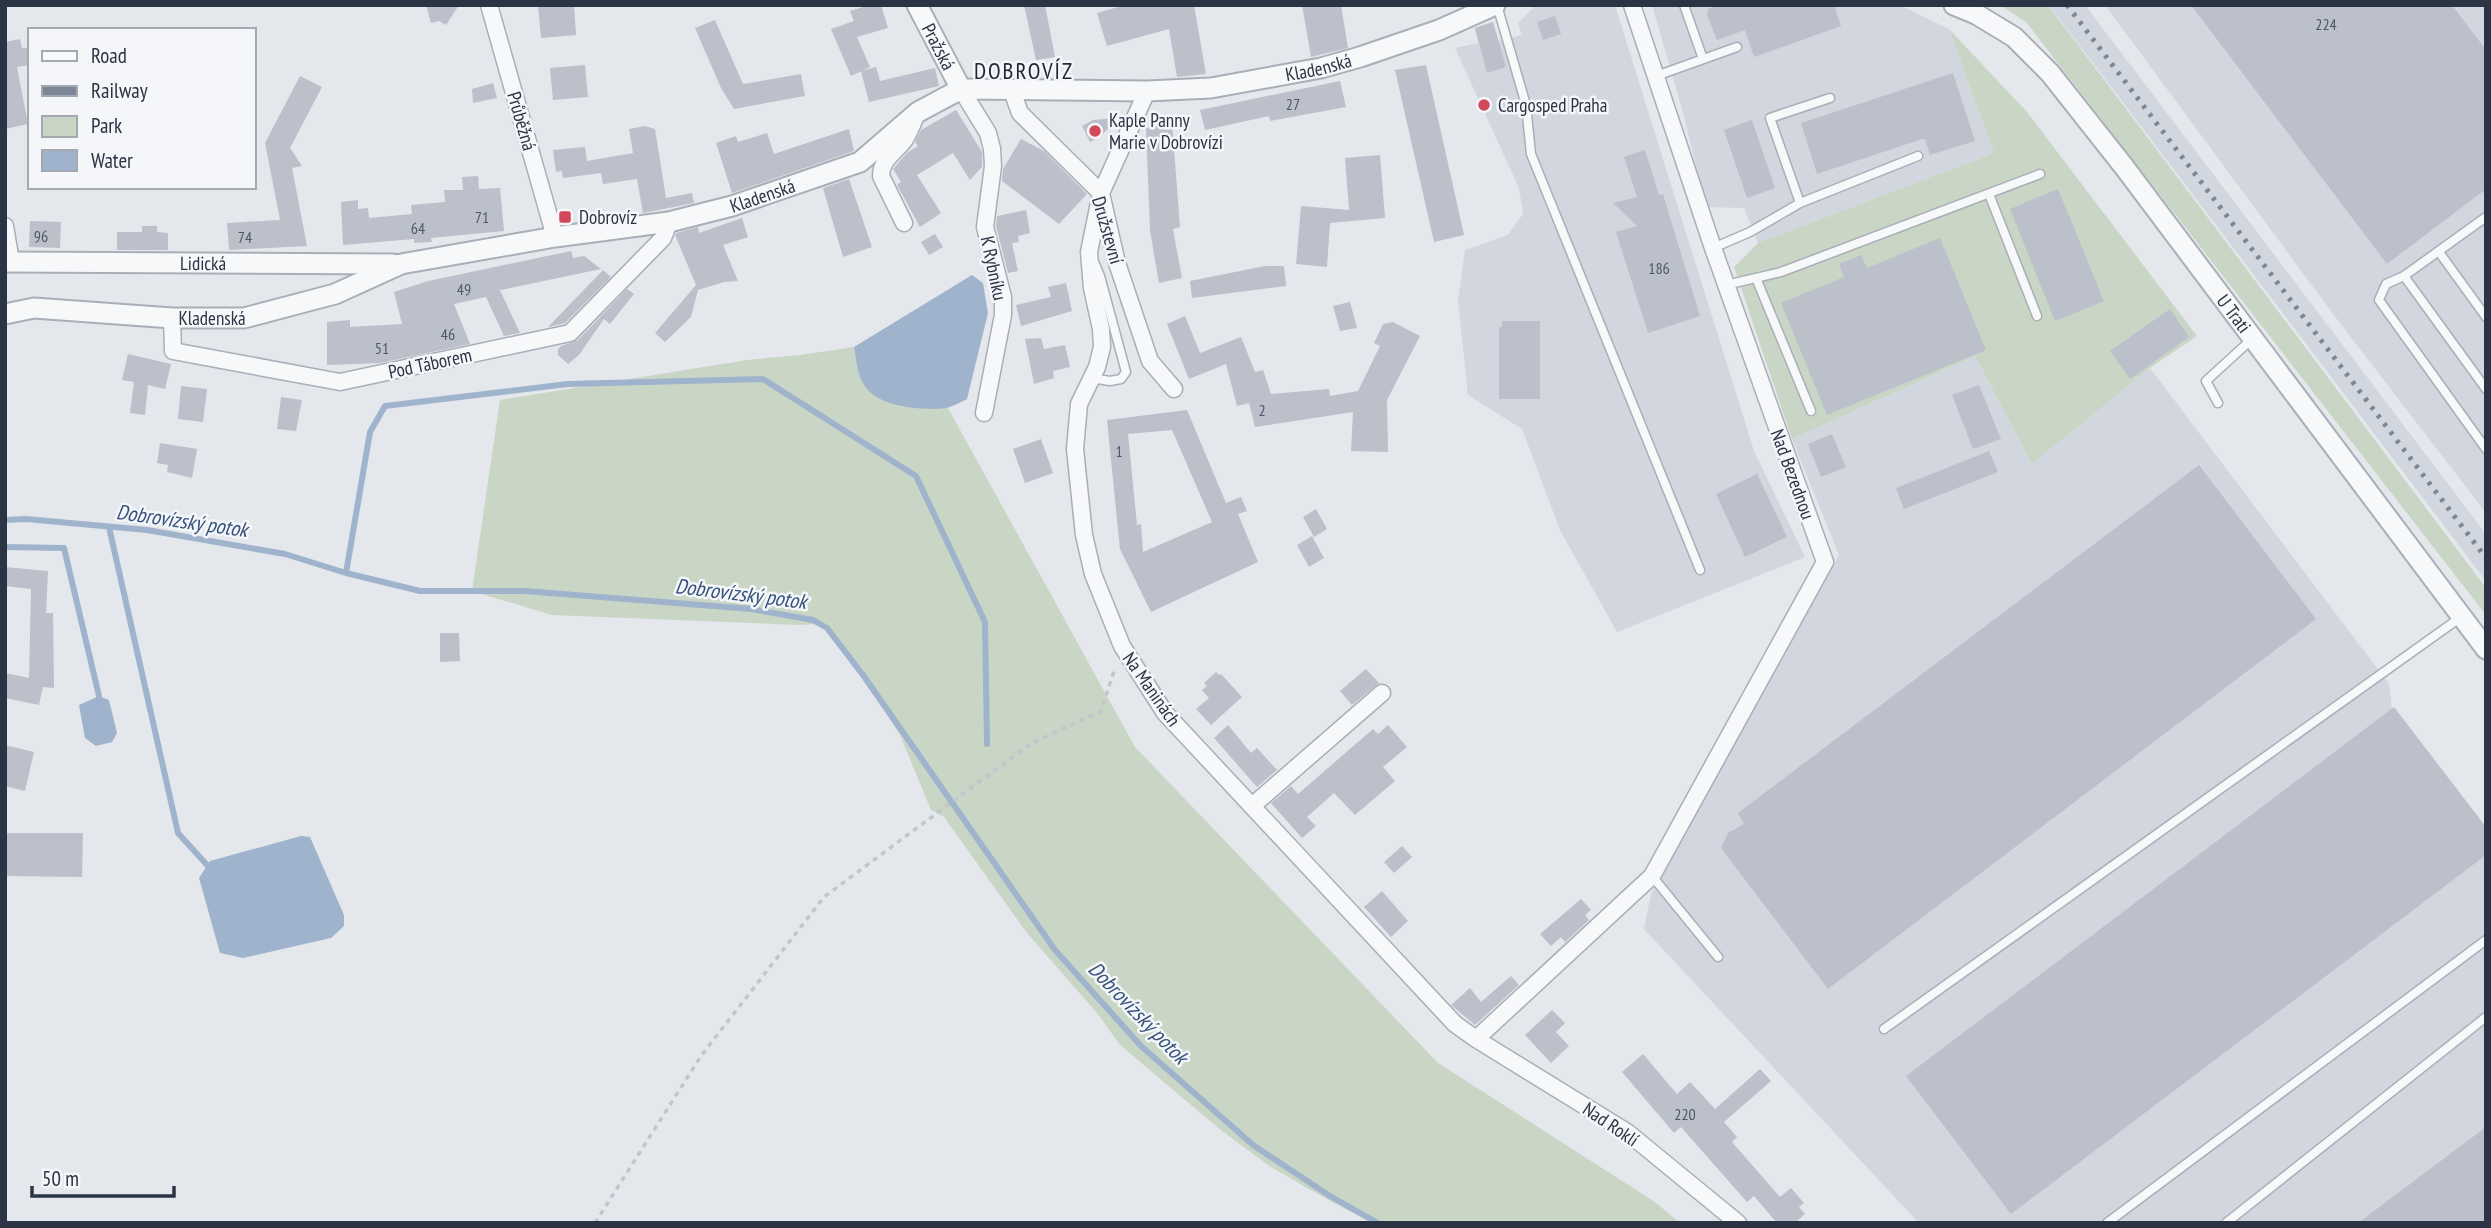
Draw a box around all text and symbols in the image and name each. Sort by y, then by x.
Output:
house number: 224 [2315,14,2337,34]
street label: Pražská [917,19,961,74]
legend [28,28,256,189]
text: Road [91,42,127,69]
street label: Kladenská [1283,48,1354,86]
district label: DOBROVÍZ [974,56,1074,85]
text: Railway [91,77,148,104]
street label: Průběžná [502,89,542,153]
place label: Cargosped Praha [1498,93,1607,117]
house number: 27 [1286,94,1300,114]
marker: Cargosped Praha [1476,97,1492,113]
place label: Kaple Panny Marie v Dobrovízi [1109,108,1223,154]
text: Park [91,112,122,139]
marker: Kaple Panny Marie v Dobrovízi [1087,123,1103,139]
text: Water [91,147,133,174]
street label: Kladenská [727,173,798,218]
street label: Družstevní [1087,193,1129,267]
place label: Dobrovíz [579,205,637,229]
house number: 71 [475,207,489,227]
marker: Dobrovíz [557,209,573,225]
house number: 64 [411,218,425,238]
house number: 96 [34,226,48,246]
house number: 74 [238,227,252,247]
street label: K Rybníku [975,234,1013,302]
street label: Lidická [180,251,226,275]
house number: 186 [1648,258,1670,278]
house number: 49 [457,279,471,299]
street label: U Trati [2212,289,2257,338]
street label: Kladenská [178,306,246,330]
house number: 46 [441,324,455,344]
house number: 51 [375,338,389,358]
street label: Pod Táborem [386,342,474,384]
house number: 2 [1258,400,1266,420]
street label: Nad Bezednou [1766,426,1820,522]
house number: 1 [1115,441,1123,461]
water label: Dobrovízský potok [115,498,252,543]
water label: Dobrovízský potok [674,572,811,615]
street label: Na Maninách [1118,647,1186,731]
water label: Dobrovízský potok [1083,956,1196,1072]
street label: Nad Roklí [1578,1097,1644,1151]
house number: 220 [1674,1104,1696,1124]
scale bar [32,1154,173,1198]
text: 50 m [42,1165,79,1192]

